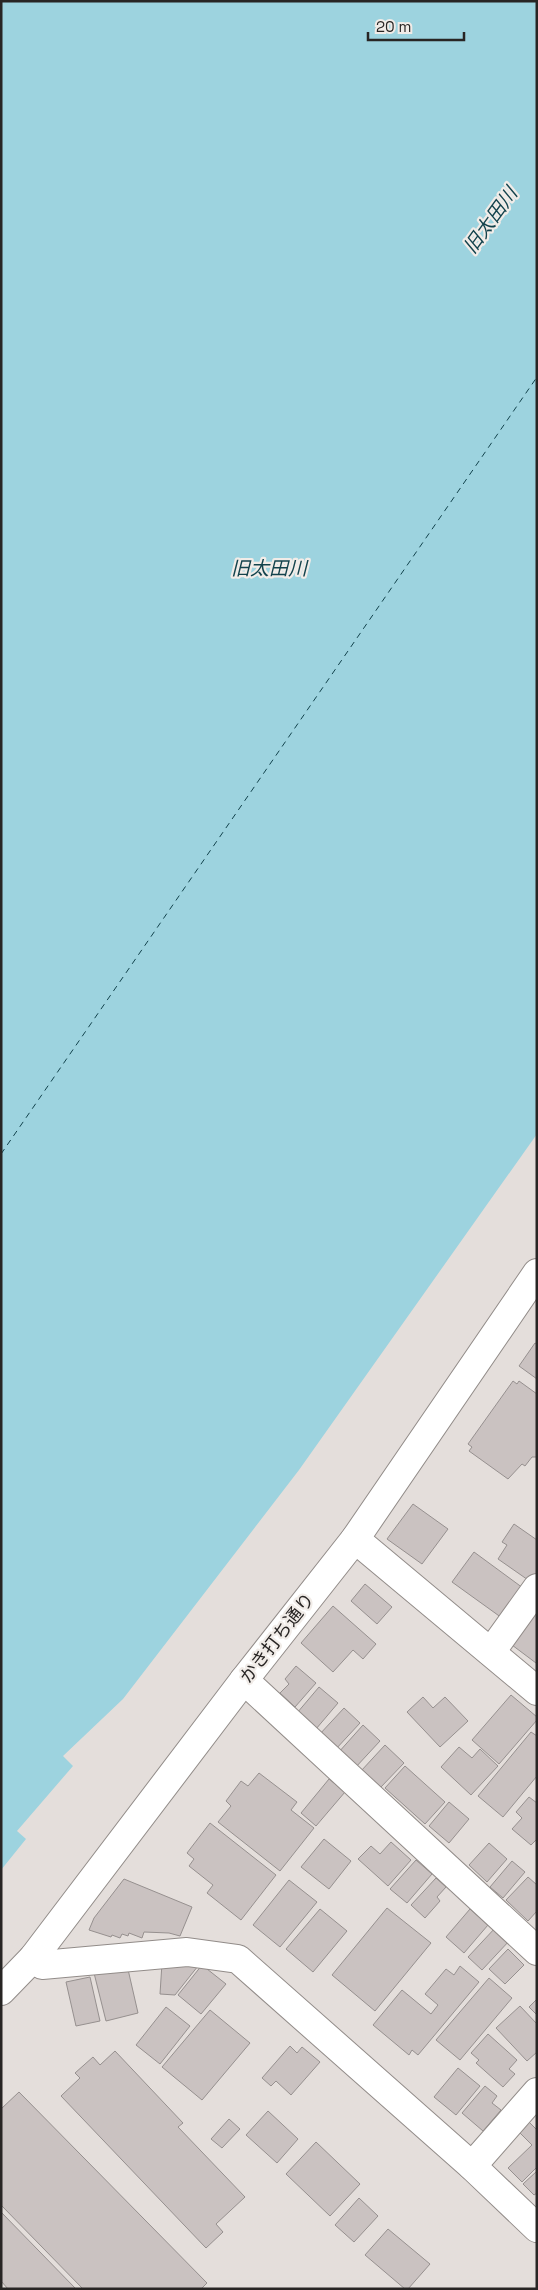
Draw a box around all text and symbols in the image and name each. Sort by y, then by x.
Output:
scale bar [368,10,464,42]
text: 20 m [376,17,411,36]
water label: 旧太田川 [458,181,524,258]
water label: 旧太田川 [231,556,309,581]
street label: かき打ち通り [234,1588,319,1687]

